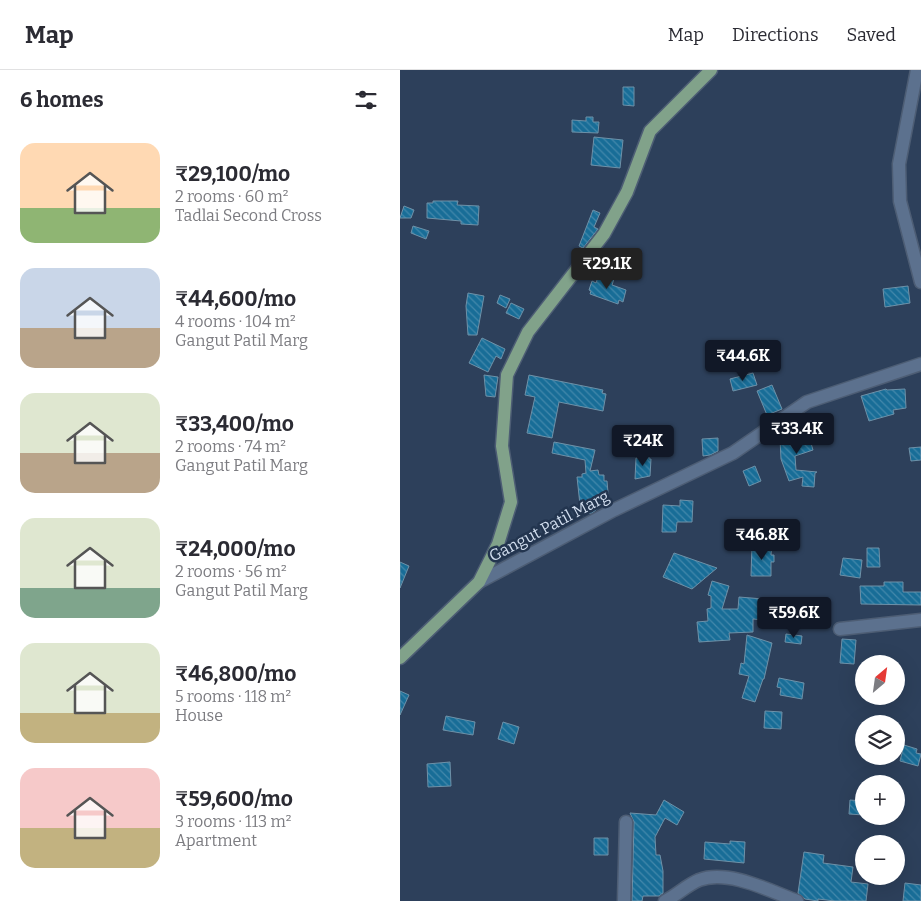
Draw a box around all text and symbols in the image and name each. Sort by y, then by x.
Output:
text: Map [25,21,74,49]
text: Map [668,24,704,46]
text: Directions [732,24,819,46]
text: Saved [847,24,896,46]
icon: filters [352,86,380,114]
text: 6 homes [20,87,104,113]
text: ₹29,100/mo [175,161,290,187]
icon: home [60,163,120,223]
text: 2 rooms · 60 m² [175,187,288,206]
text: Tadlai Second Cross [175,206,322,225]
pin: ₹29.1K [566,248,648,290]
text: ₹29.1K [582,254,632,273]
text: ₹44,600/mo [175,286,296,312]
icon: home [60,288,120,348]
text: 4 rooms · 104 m² [175,312,296,331]
text: Gangut Patil Marg [175,331,308,350]
pin: ₹44.6K [702,340,784,382]
text: ₹44.6K [716,346,770,365]
text: ₹33,400/mo [175,411,294,437]
pin: ₹33.4K [756,412,838,455]
icon: home [60,413,120,473]
text: ₹33.4K [771,419,823,438]
pin: ₹24K [613,424,673,467]
text: ₹24K [623,431,663,450]
text: 2 rooms · 74 m² [175,437,286,456]
text: Gangut Patil Marg [175,456,308,475]
street label: Gangut Patil Marg [486,486,612,566]
pin: ₹46.8K [721,518,803,561]
text: ₹46.8K [735,525,789,544]
text: ₹24,000/mo [175,536,296,562]
icon: home [60,538,120,598]
text: 2 rooms · 56 m² [175,562,287,581]
text: Gangut Patil Marg [175,581,308,600]
pin: ₹59.6K [753,596,835,639]
text: ₹59.6K [768,603,820,622]
north arrow [855,655,905,705]
map controls [855,655,905,885]
text: ₹46,800/mo [175,661,296,687]
icon: home [60,663,120,723]
text: 5 rooms · 118 m² [175,687,291,706]
text: House [175,706,223,725]
button: layers [855,715,905,765]
button: + [855,775,905,825]
text: ₹59,600/mo [175,786,293,812]
icon: home [60,788,120,848]
text: 3 rooms · 113 m² [175,812,291,831]
text: Apartment [175,831,257,850]
button: − [855,835,905,885]

